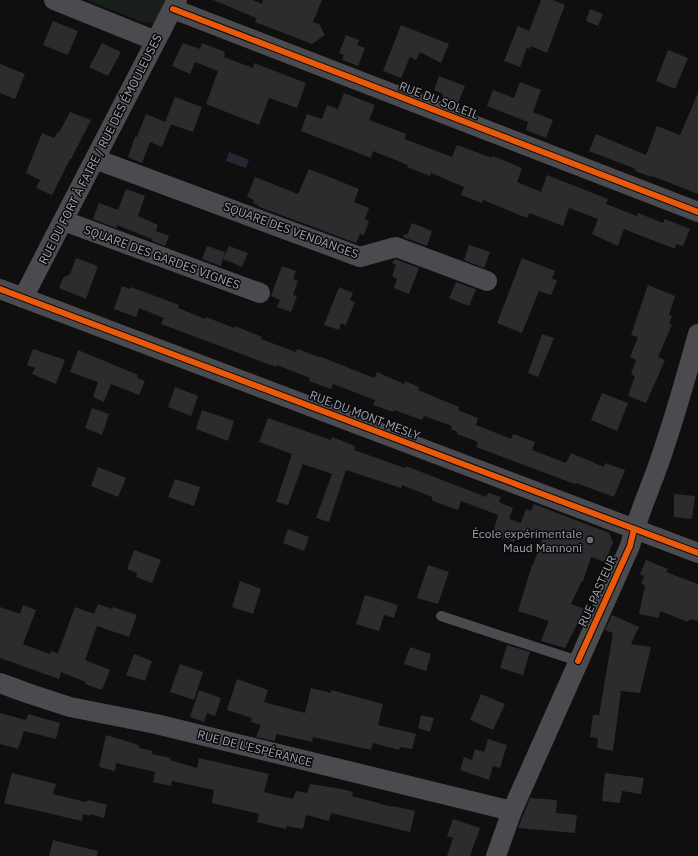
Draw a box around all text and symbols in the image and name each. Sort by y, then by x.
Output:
street label: RUE DU FORT À FAIRE / RUE DES ÉMOULEUSES [35,31,165,267]
street label: RUE DU SOLEIL [397,78,481,122]
street label: SQUARE DES VENDANGES [221,199,361,261]
street label: SQUARE DES GARDES VIGNES [82,222,242,292]
street label: RUE DU MONT MESLY [308,387,422,443]
place label: École expérimentale Maud Mannoni [472,526,582,555]
marker: École expérimentale Maud Mannoni [585,535,595,545]
street label: RUE PASTEUR [575,553,620,629]
street label: RUE DE L'ESPÉRANCE [196,726,314,770]

